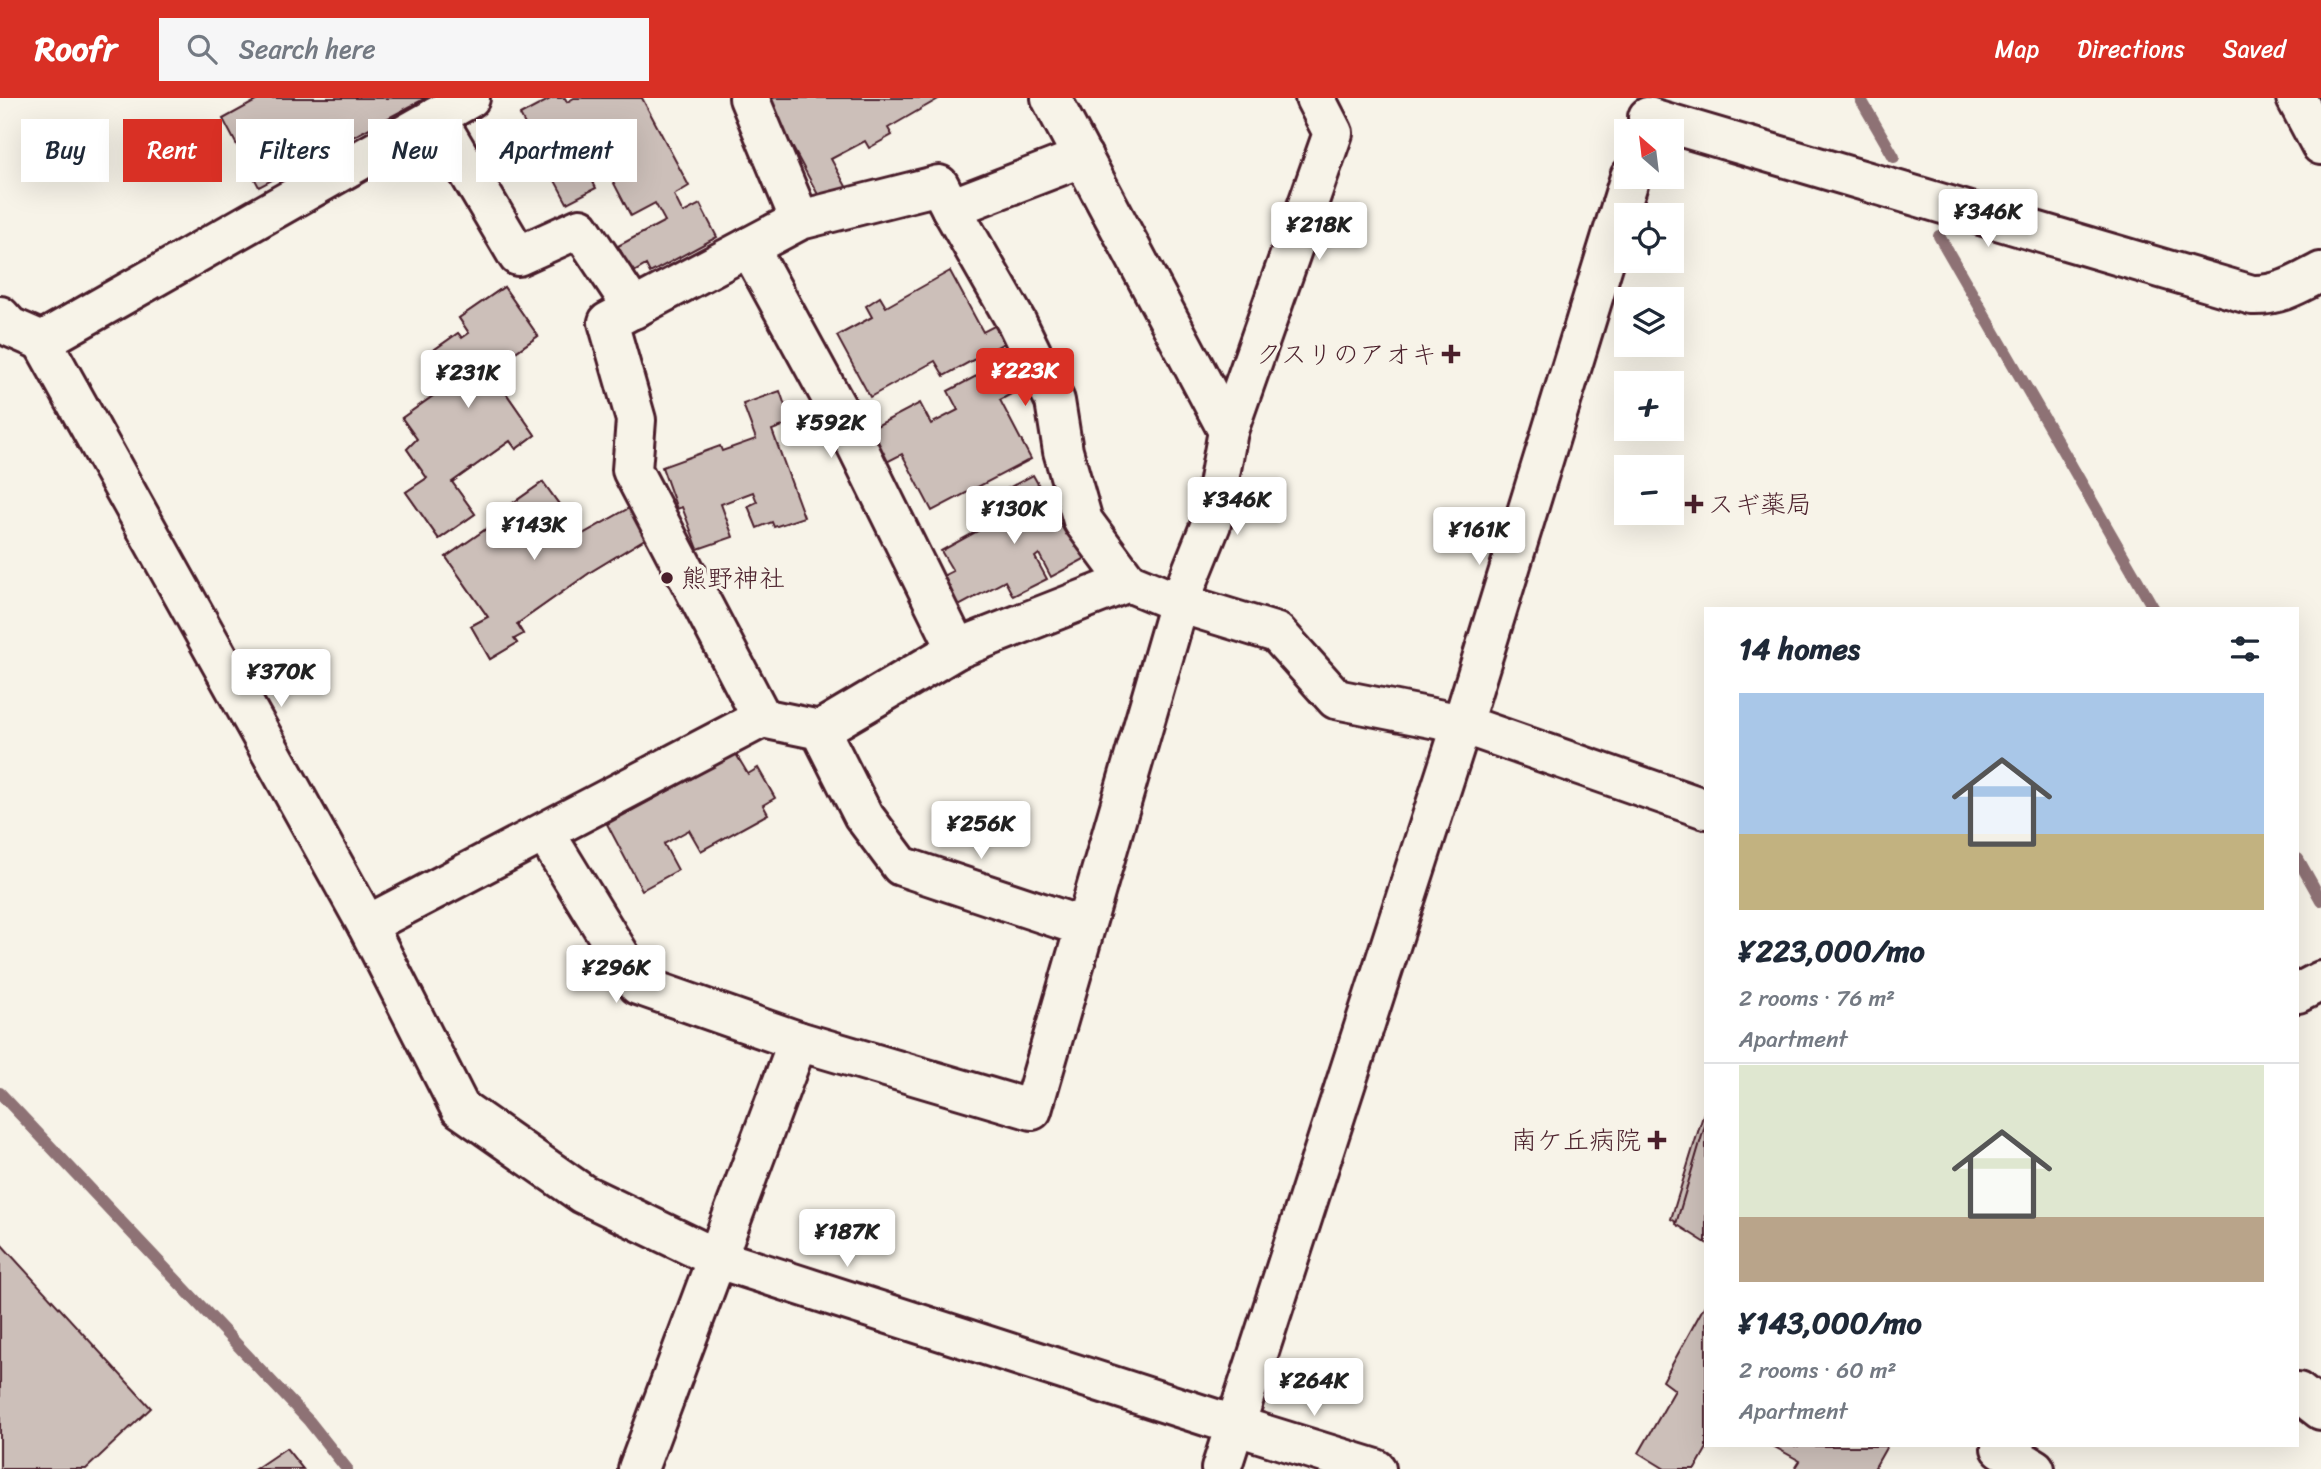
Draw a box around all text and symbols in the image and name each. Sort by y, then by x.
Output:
search box [159,18,649,81]
text: Roofr [35,20,117,78]
text: Search here [239,26,376,72]
text: Map [1995,28,2039,70]
text: Directions [2077,28,2185,70]
text: Saved [2223,28,2286,70]
icon: search [183,30,221,68]
chip: Buy [21,119,109,182]
chip: Rent [123,119,222,182]
chip: Filters [236,119,354,182]
chip: New [368,119,462,182]
chip: Apartment [476,119,637,182]
north arrow [1614,119,1684,189]
map controls [1614,119,1684,525]
pin: ¥346K [1939,190,2037,249]
text: ¥346K [1955,191,2021,232]
pin: ¥218K [1270,202,1368,262]
button: locate [1614,203,1684,273]
text: ¥218K [1287,204,1351,245]
button: layers [1614,287,1684,357]
place label: クスリのアオキ [1256,331,1437,377]
marker: クスリのアオキ [1443,346,1459,362]
pin: ¥223K [976,348,1074,408]
pin: ¥231K [419,350,517,410]
text: ¥223K [992,350,1058,391]
text: ¥231K [437,352,499,393]
button: + [1614,371,1684,441]
pin: ¥592K [782,400,880,460]
text: ¥592K [797,402,865,443]
button: − [1614,455,1684,525]
pin: ¥346K [1188,478,1286,537]
text: ¥346K [1204,479,1270,520]
place label: スギ薬局 [1708,481,1812,527]
pin: ¥130K [965,486,1063,546]
text: ¥130K [982,488,1046,529]
marker: スギ薬局 [1686,496,1702,512]
pin: ¥143K [485,503,583,562]
text: ¥143K [502,504,566,545]
pin: ¥161K [1430,508,1528,567]
text: ¥161K [1449,509,1509,550]
place label: 熊野神社 [681,555,785,601]
marker: 熊野神社 [659,570,675,586]
text: 14 homes [1739,622,1860,676]
icon: filters [2226,630,2264,668]
pin: ¥370K [232,650,330,709]
text: ¥370K [247,651,315,692]
icon: home [1939,739,2065,865]
pin: ¥256K [932,802,1030,861]
text: ¥256K [947,803,1015,844]
text: ¥223,000/mo [1739,924,1925,978]
pin: ¥296K [567,946,665,1005]
text: ¥296K [582,947,650,988]
text: 2 rooms · 76 m² [1739,978,1895,1019]
text: Apartment [1739,1019,1848,1060]
icon: home [1939,1111,2065,1237]
place label: 南ケ丘病院 [1511,1117,1641,1163]
marker: 南ケ丘病院 [1647,1130,1667,1150]
pin: ¥187K [798,1210,896,1269]
text: ¥187K [815,1211,879,1252]
text: ¥143,000/mo [1739,1296,1922,1350]
text: 2 rooms · 60 m² [1739,1350,1897,1391]
pin: ¥264K [1265,1358,1363,1418]
text: ¥264K [1280,1360,1348,1401]
text: Apartment [1739,1391,1848,1432]

